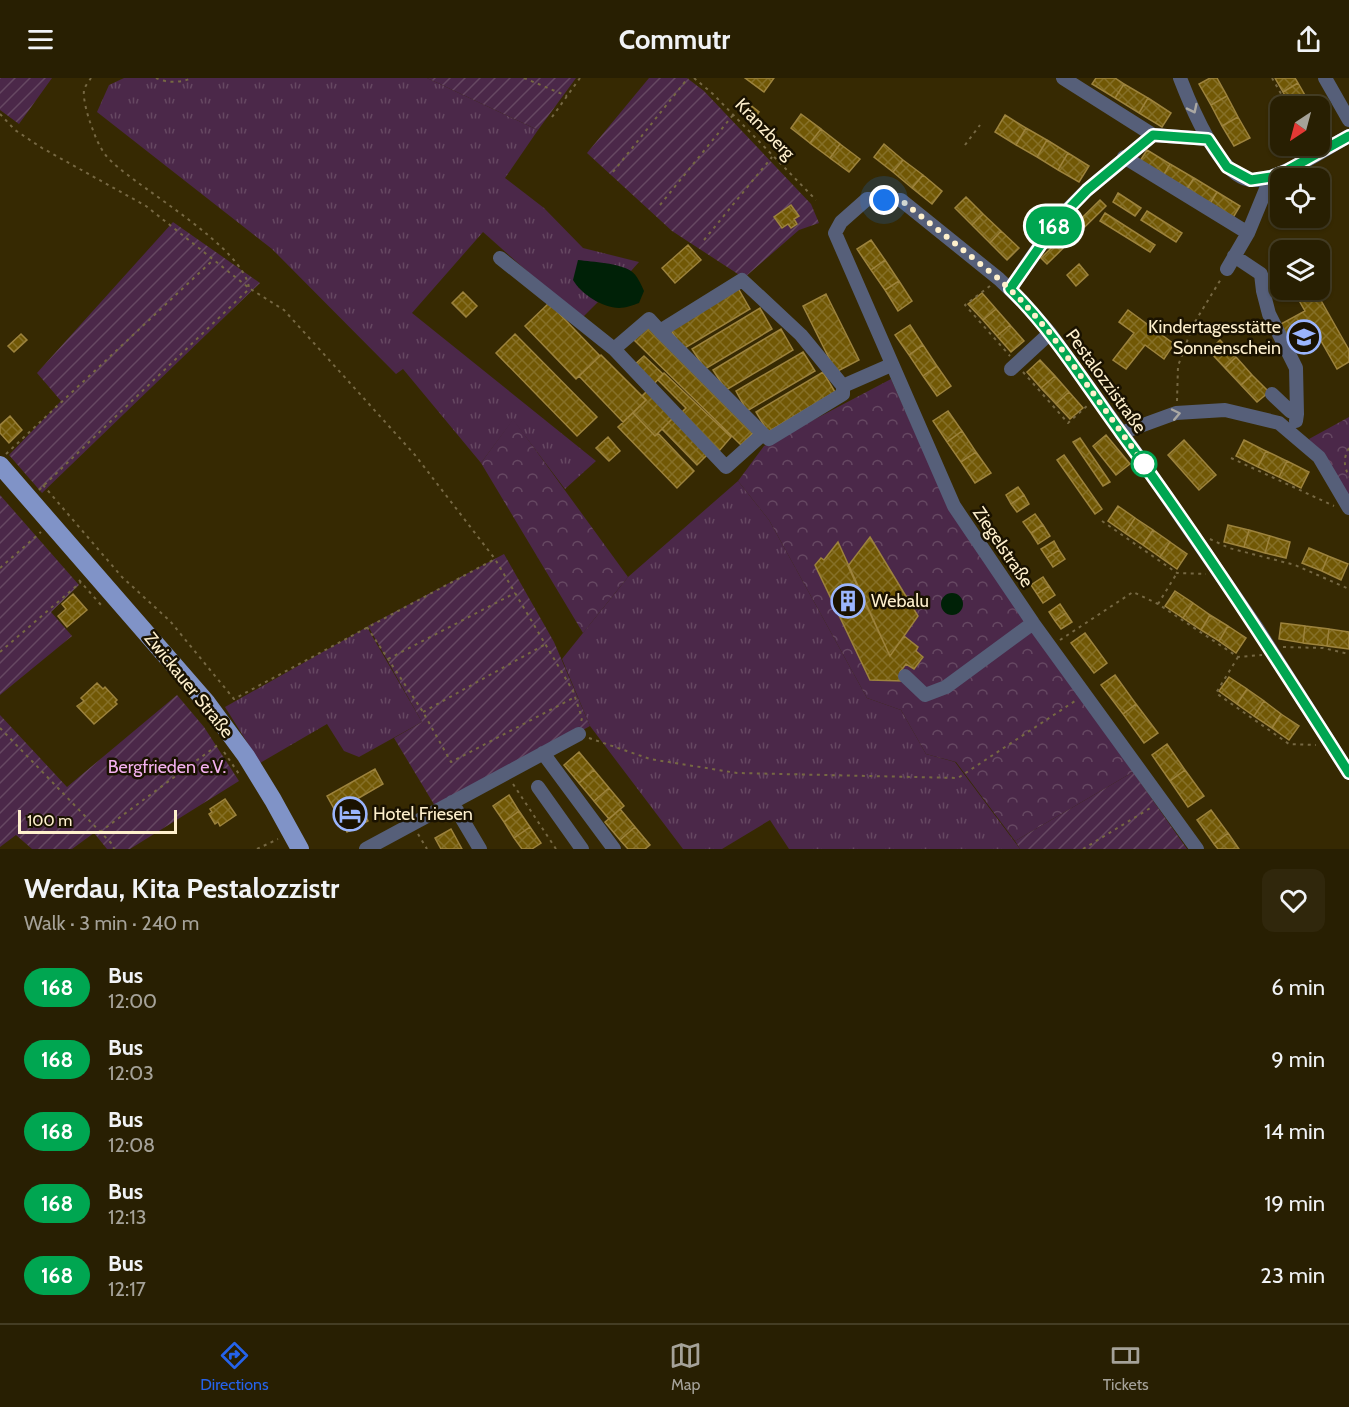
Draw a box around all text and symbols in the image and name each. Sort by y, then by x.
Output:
icon: menu [24,23,57,56]
text: Commutr [619,23,730,56]
icon: share [1292,23,1325,56]
street label: Kranzberg [730,94,800,165]
north arrow [1270,96,1330,156]
map controls [1270,96,1330,300]
one-way arrow [1186,102,1198,113]
button: locate [1270,168,1330,228]
your location [869,185,899,215]
line badge: 168 [1020,206,1088,246]
text: 168 [1038,214,1070,239]
button: layers [1270,240,1330,300]
place label: Kindertagesstätte Sonnenschein [1148,316,1281,359]
school or university icon: Kindertagesstätte Sonnenschein [1286,319,1322,355]
street label: Pestalozzistraße [1061,325,1151,437]
one-way arrow [1171,409,1181,422]
unlabelled marker [1131,451,1157,477]
street label: Ziegelstraße [968,503,1038,591]
building icon: Webalu [830,583,866,619]
place label: Webalu [871,590,929,612]
street label: Zwickauer Straße [140,628,238,742]
park label: Bergfrieden e.V. [108,756,226,778]
hotel icon: Hotel Friesen [332,796,368,832]
place label: Hotel Friesen [373,803,473,825]
scale bar [18,807,177,834]
text: 100 m [27,811,72,830]
button: heart [1262,869,1325,932]
text: Werdau, Kita Pestalozzistr [24,871,339,905]
text: Walk · 3 min · 240 m [24,911,199,935]
text: Bus [108,962,143,989]
text: 6 min [1271,974,1325,1001]
text: 168 [41,975,73,1000]
text: 12:00 [108,989,157,1013]
text: Bus [108,1034,143,1061]
text: 9 min [1271,1046,1325,1073]
text: 168 [41,1047,73,1072]
text: 12:03 [108,1061,154,1085]
text: Bus [108,1106,143,1133]
text: 14 min [1264,1118,1325,1145]
text: 168 [41,1119,73,1144]
text: 12:08 [108,1133,155,1157]
text: Bus [108,1178,143,1205]
text: 19 min [1264,1190,1325,1217]
text: 168 [41,1191,73,1216]
text: 12:13 [108,1205,147,1229]
text: Bus [108,1250,143,1277]
text: 23 min [1260,1262,1325,1289]
text: 168 [41,1263,73,1288]
text: 12:17 [108,1277,146,1301]
tab: Directions [200,1339,269,1394]
tab: Map [669,1339,702,1394]
tab: Tickets [1103,1339,1149,1394]

